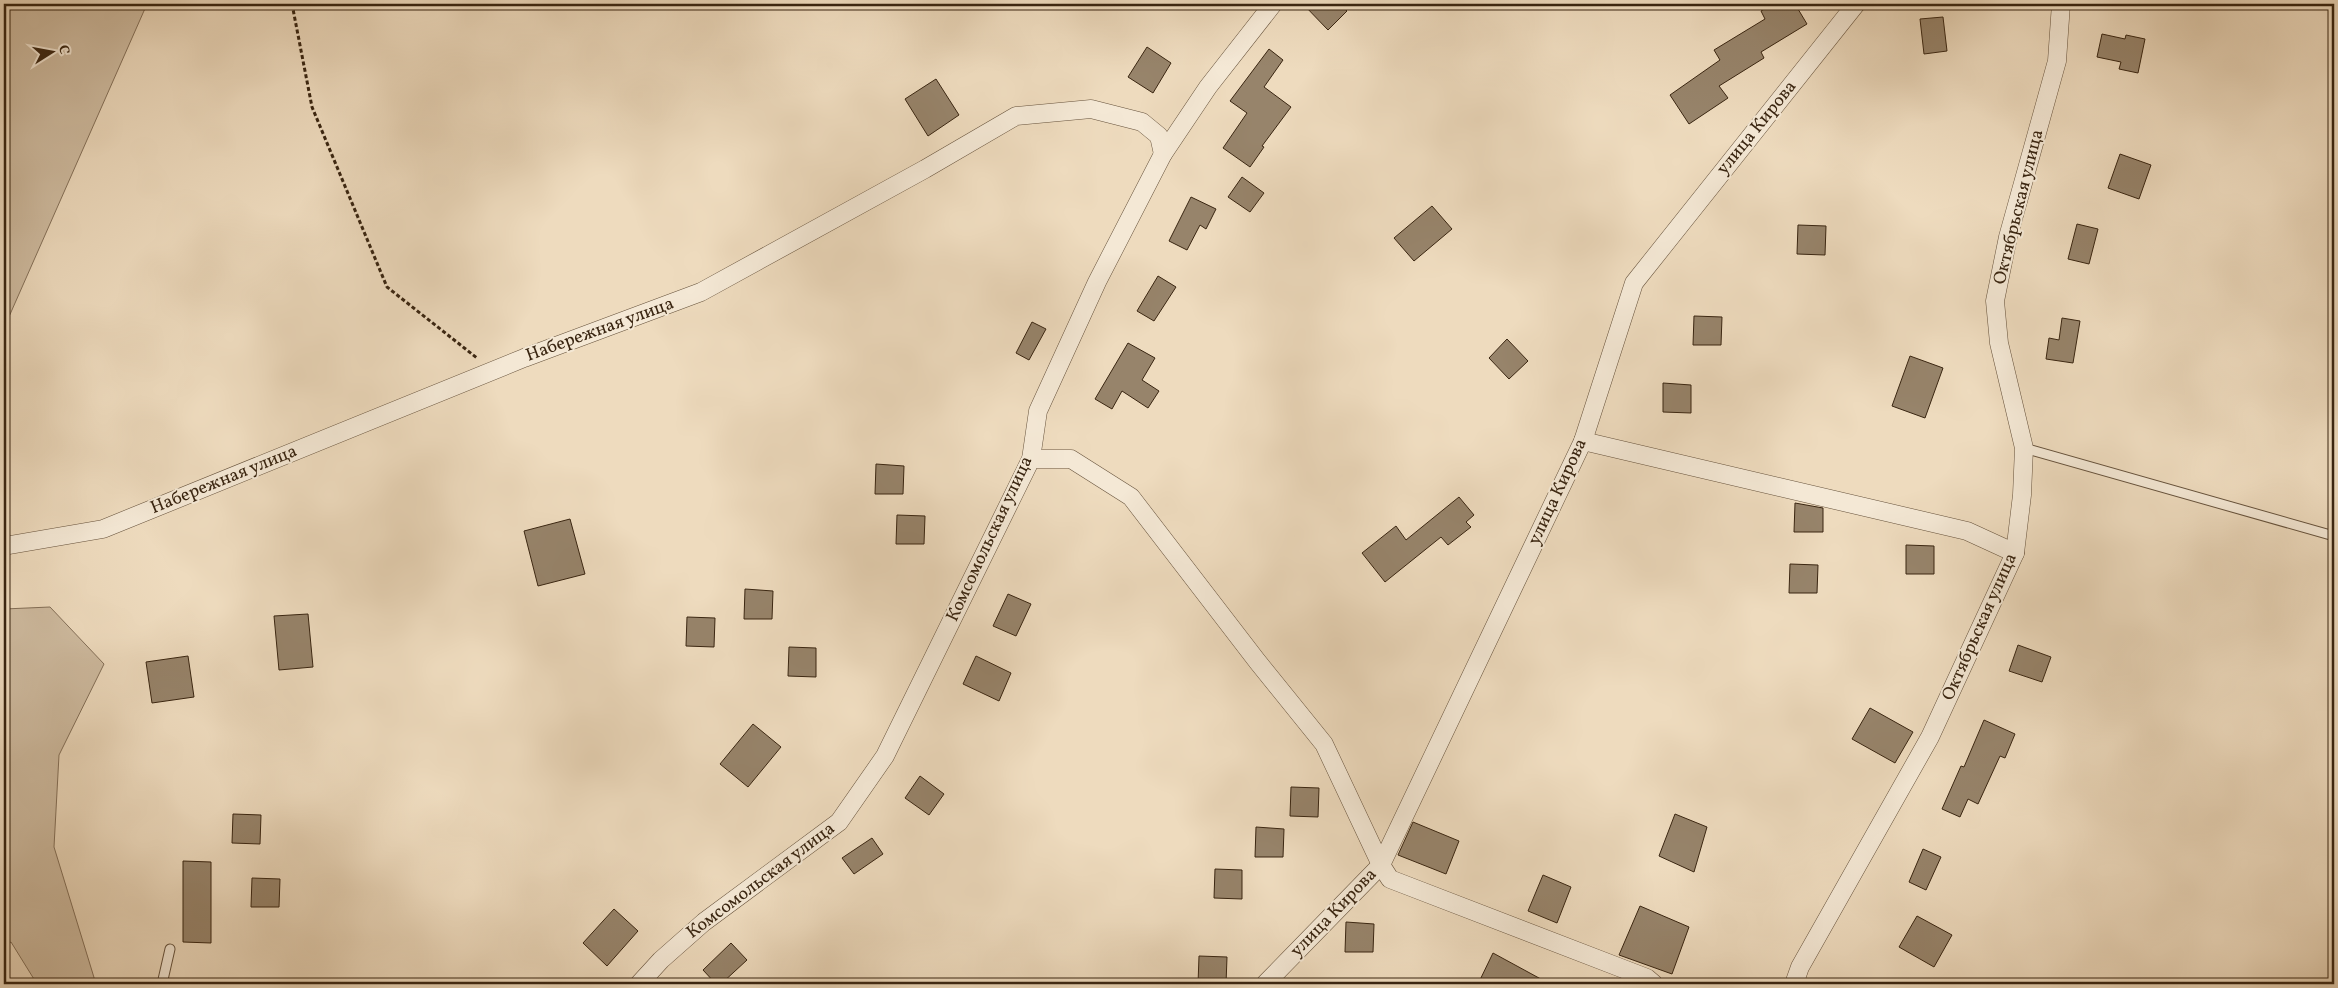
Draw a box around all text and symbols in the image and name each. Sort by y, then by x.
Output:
north arrow [28,28,78,78]
text: С [53,44,73,56]
street label: улица Кирова [1711,75,1803,180]
street label: Октябрьская улица [1988,127,2050,287]
street label: Набережная улица [522,292,678,368]
street label: улица Кирова [1522,435,1594,549]
street label: Набережная улица [147,439,301,521]
street label: Комсомольская улица [941,452,1039,626]
street label: Октябрьская улица [1936,549,2024,705]
street label: Комсомольская улица [682,817,840,945]
street label: улица Кирова [1285,863,1383,963]

